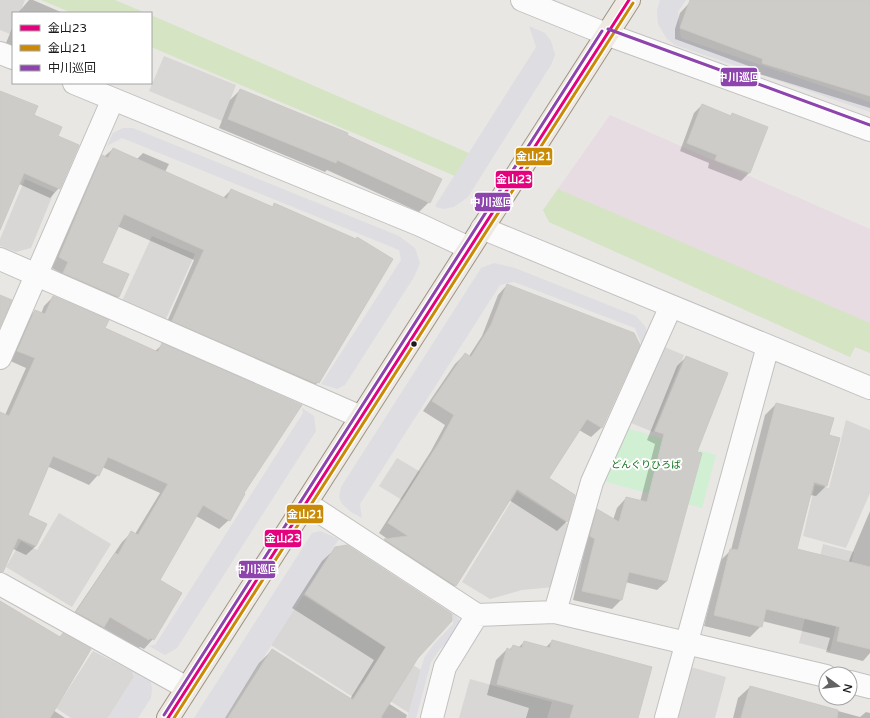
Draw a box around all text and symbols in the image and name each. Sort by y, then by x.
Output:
legend [12,12,152,84]
text: 金山23 [48,21,87,35]
text: 金山21 [48,41,87,55]
text: 中川巡回 [48,61,96,75]
line badge: 中川巡回 [720,67,758,87]
text: 中川巡回 [717,71,761,84]
line badge: 金山21 [515,147,553,166]
text: 金山21 [516,150,552,163]
line badge: 金山23 [495,170,533,189]
text: 金山23 [496,173,532,186]
line badge: 中川巡回 [474,192,511,212]
text: 中川巡回 [470,196,514,209]
unlabelled marker [409,339,419,349]
park label: どんぐりひろば [611,459,681,471]
line badge: 金山21 [286,504,324,524]
text: 金山21 [287,508,323,521]
line badge: 金山23 [264,529,302,548]
text: 金山23 [265,532,301,545]
line badge: 中川巡回 [238,560,276,579]
text: 中川巡回 [235,563,279,576]
north arrow [818,666,858,706]
text: N [840,683,855,694]

